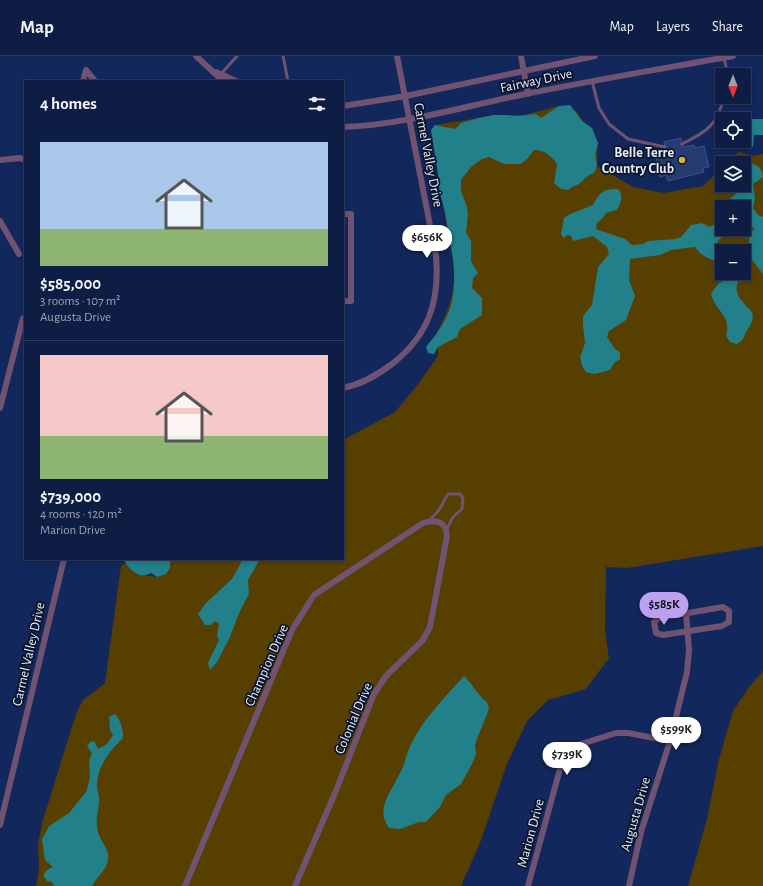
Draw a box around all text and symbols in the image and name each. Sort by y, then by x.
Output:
text: Map [20,18,54,37]
text: Map [609,20,634,34]
text: Layers [656,20,690,34]
text: Share [712,20,743,34]
street label: Fairway Drive [499,67,573,95]
north arrow [715,68,751,104]
map controls [715,68,751,280]
icon: filters [306,93,328,115]
text: 4 homes [40,95,97,112]
street label: Carmel Valley Drive [411,102,445,209]
button: locate [715,112,751,148]
place label: Belle Terre Country Club [602,146,674,176]
marker: Belle Terre Country Club [677,155,687,165]
button: layers [715,156,751,192]
icon: home [148,168,220,240]
button: + [715,200,751,236]
pin: $656K [399,225,455,259]
text: $656K [411,231,443,244]
button: − [715,244,751,280]
text: $585,000 [40,275,101,292]
text: 3 rooms · 107 m² [40,295,121,308]
text: Augusta Drive [40,311,111,324]
icon: home [148,381,220,453]
text: $739,000 [40,488,101,505]
text: 4 rooms · 120 m² [40,508,122,521]
text: Marion Drive [40,524,106,537]
pin: $585K [636,592,692,626]
text: $585K [648,598,680,611]
street label: Carmel Valley Drive [10,601,48,707]
street label: Champion Drive [243,622,291,708]
street label: Colonial Drive [333,681,375,756]
pin: $599K [648,717,704,751]
text: $599K [660,723,692,736]
pin: $739K [539,742,595,776]
text: $739K [552,748,582,761]
street label: Augusta Drive [619,776,653,853]
street label: Marion Drive [515,797,547,869]

